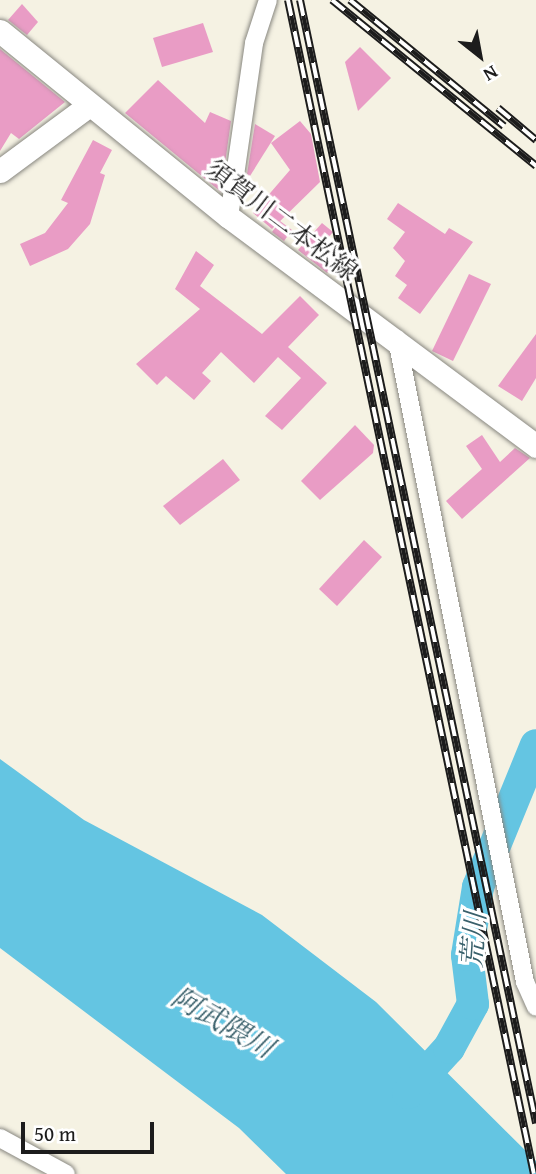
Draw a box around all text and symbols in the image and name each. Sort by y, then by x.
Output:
north arrow [445,21,515,91]
text: N [478,59,503,89]
street label: 須賀川二本松線 [200,153,364,287]
water label: 荒川 [454,911,492,969]
water label: 阿武隈川 [166,979,280,1065]
scale bar [24,1108,158,1152]
text: 50 m [34,1118,76,1149]

